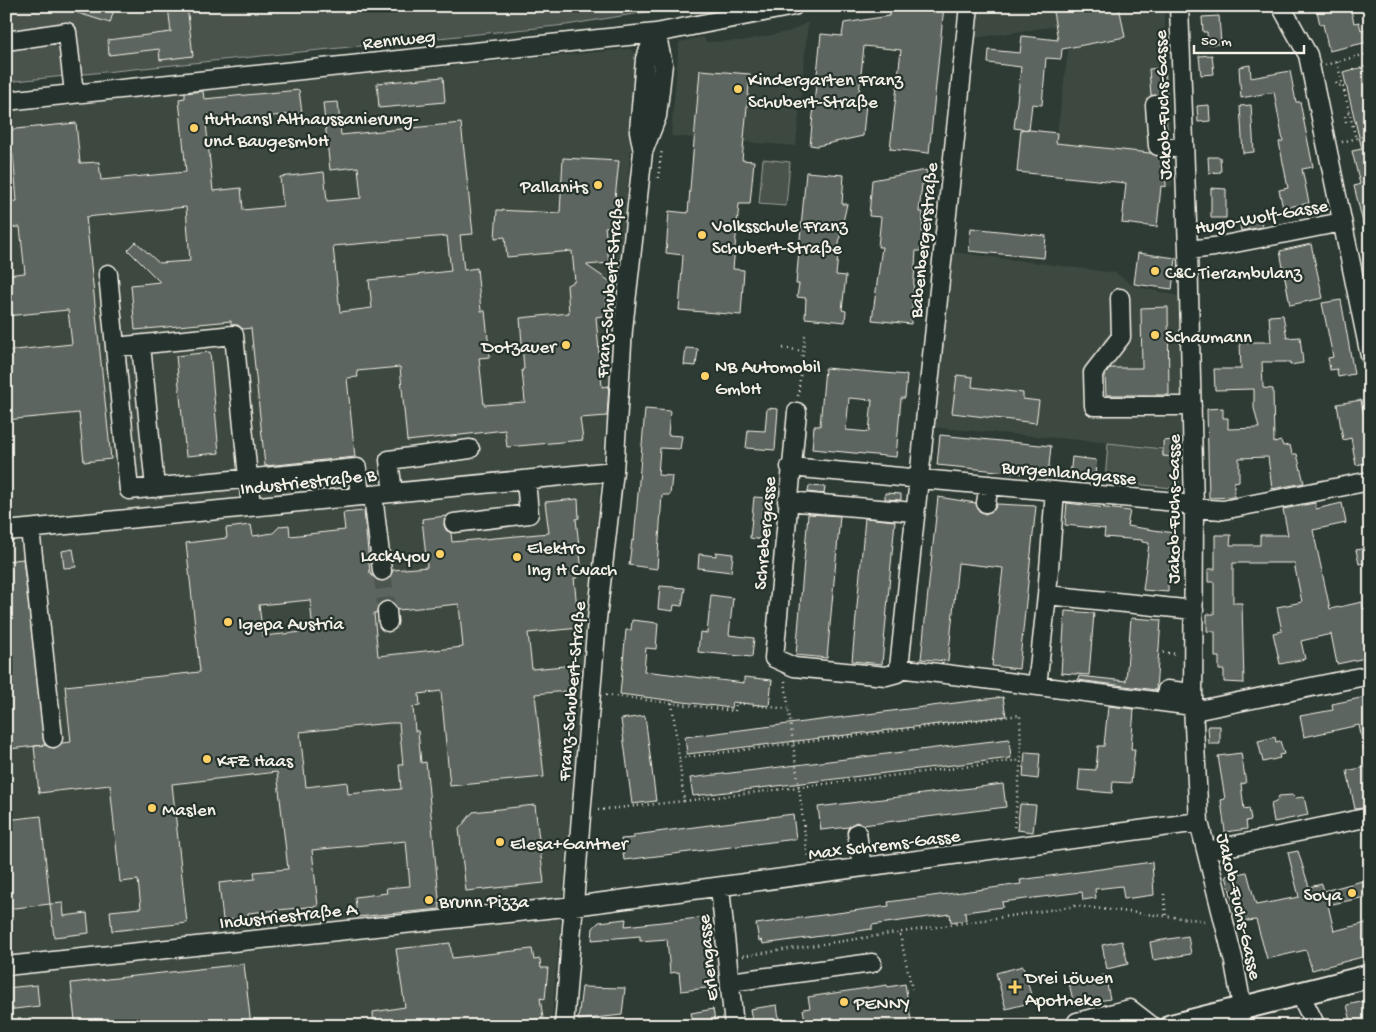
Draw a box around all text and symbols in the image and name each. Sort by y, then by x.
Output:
scale bar [1194,22,1304,54]
street label: Rennweg [362,26,437,57]
street label: Jakob-Fuchs-Gasse [1150,30,1179,180]
text: 50 m [1201,33,1232,51]
place label: Kindergarten Franz Schubert-Straße [748,70,903,115]
marker: Kindergarten Franz Schubert-Straße [732,83,744,95]
place label: Huthansl Althaussanierung- und BaugesmbH [204,109,419,154]
marker: Huthansl Althaussanierung- und BaugesmbH [188,122,200,134]
street label: Babenbergerstraße [906,161,945,320]
place label: Pallanits [519,177,589,200]
marker: Pallanits [592,179,604,191]
street label: Hugo-Wolf-Gasse [1193,195,1330,241]
street label: Franz-Schubert-Straße [592,197,631,380]
place label: Volksschule Franz Schubert-Straße [711,216,848,261]
marker: Volksschule Franz Schubert-Straße [696,229,708,241]
place label: C&C Tierambulanz [1165,263,1303,286]
marker: C&C Tierambulanz [1149,265,1161,277]
place label: Schaumann [1165,327,1252,350]
marker: Schaumann [1149,329,1161,341]
place label: Dotzauer [480,337,558,360]
marker: Dotzauer [560,339,572,351]
place label: NB Automobil GmbH [715,357,821,402]
marker: NB Automobil GmbH [699,370,711,382]
street label: Jakob-Fuchs-Gasse [1164,434,1187,584]
street label: Burgenlandgasse [999,457,1137,492]
street label: Industriestraße B [239,465,379,502]
street label: Schrebergasse [750,475,783,591]
place label: Elektro Ing H Cvach [527,538,617,583]
place label: Lack4you [360,546,430,569]
marker: Lack4you [434,548,446,560]
marker: Elektro Ing H Cvach [511,551,523,563]
street label: Franz-Schubert-Straße [554,600,593,783]
place label: Igepa Austria [238,614,345,637]
marker: Igepa Austria [222,616,234,628]
place label: KFZ Haas [217,751,294,774]
marker: KFZ Haas [201,753,213,765]
place label: Maslen [162,800,216,823]
marker: Maslen [146,802,158,814]
street label: Max Schrems-Gasse [807,826,962,867]
street label: Jakob-Fuchs-Gasse [1210,831,1266,982]
place label: Elesa+Gantner [510,834,630,857]
marker: Elesa+Gantner [494,836,506,848]
place label: Soya [1303,885,1343,908]
marker: Soya [1346,887,1358,899]
place label: Brunn Pizza [438,892,530,915]
marker: Brunn Pizza [423,894,435,906]
street label: Industriestraße A [218,899,360,936]
street label: Erlengasse [693,913,725,1002]
place label: Drei Löwen Apotheke [1023,968,1113,1013]
marker: Drei Löwen Apotheke [1009,981,1021,993]
place label: PENNY [853,994,910,1017]
marker: PENNY [838,996,850,1008]

